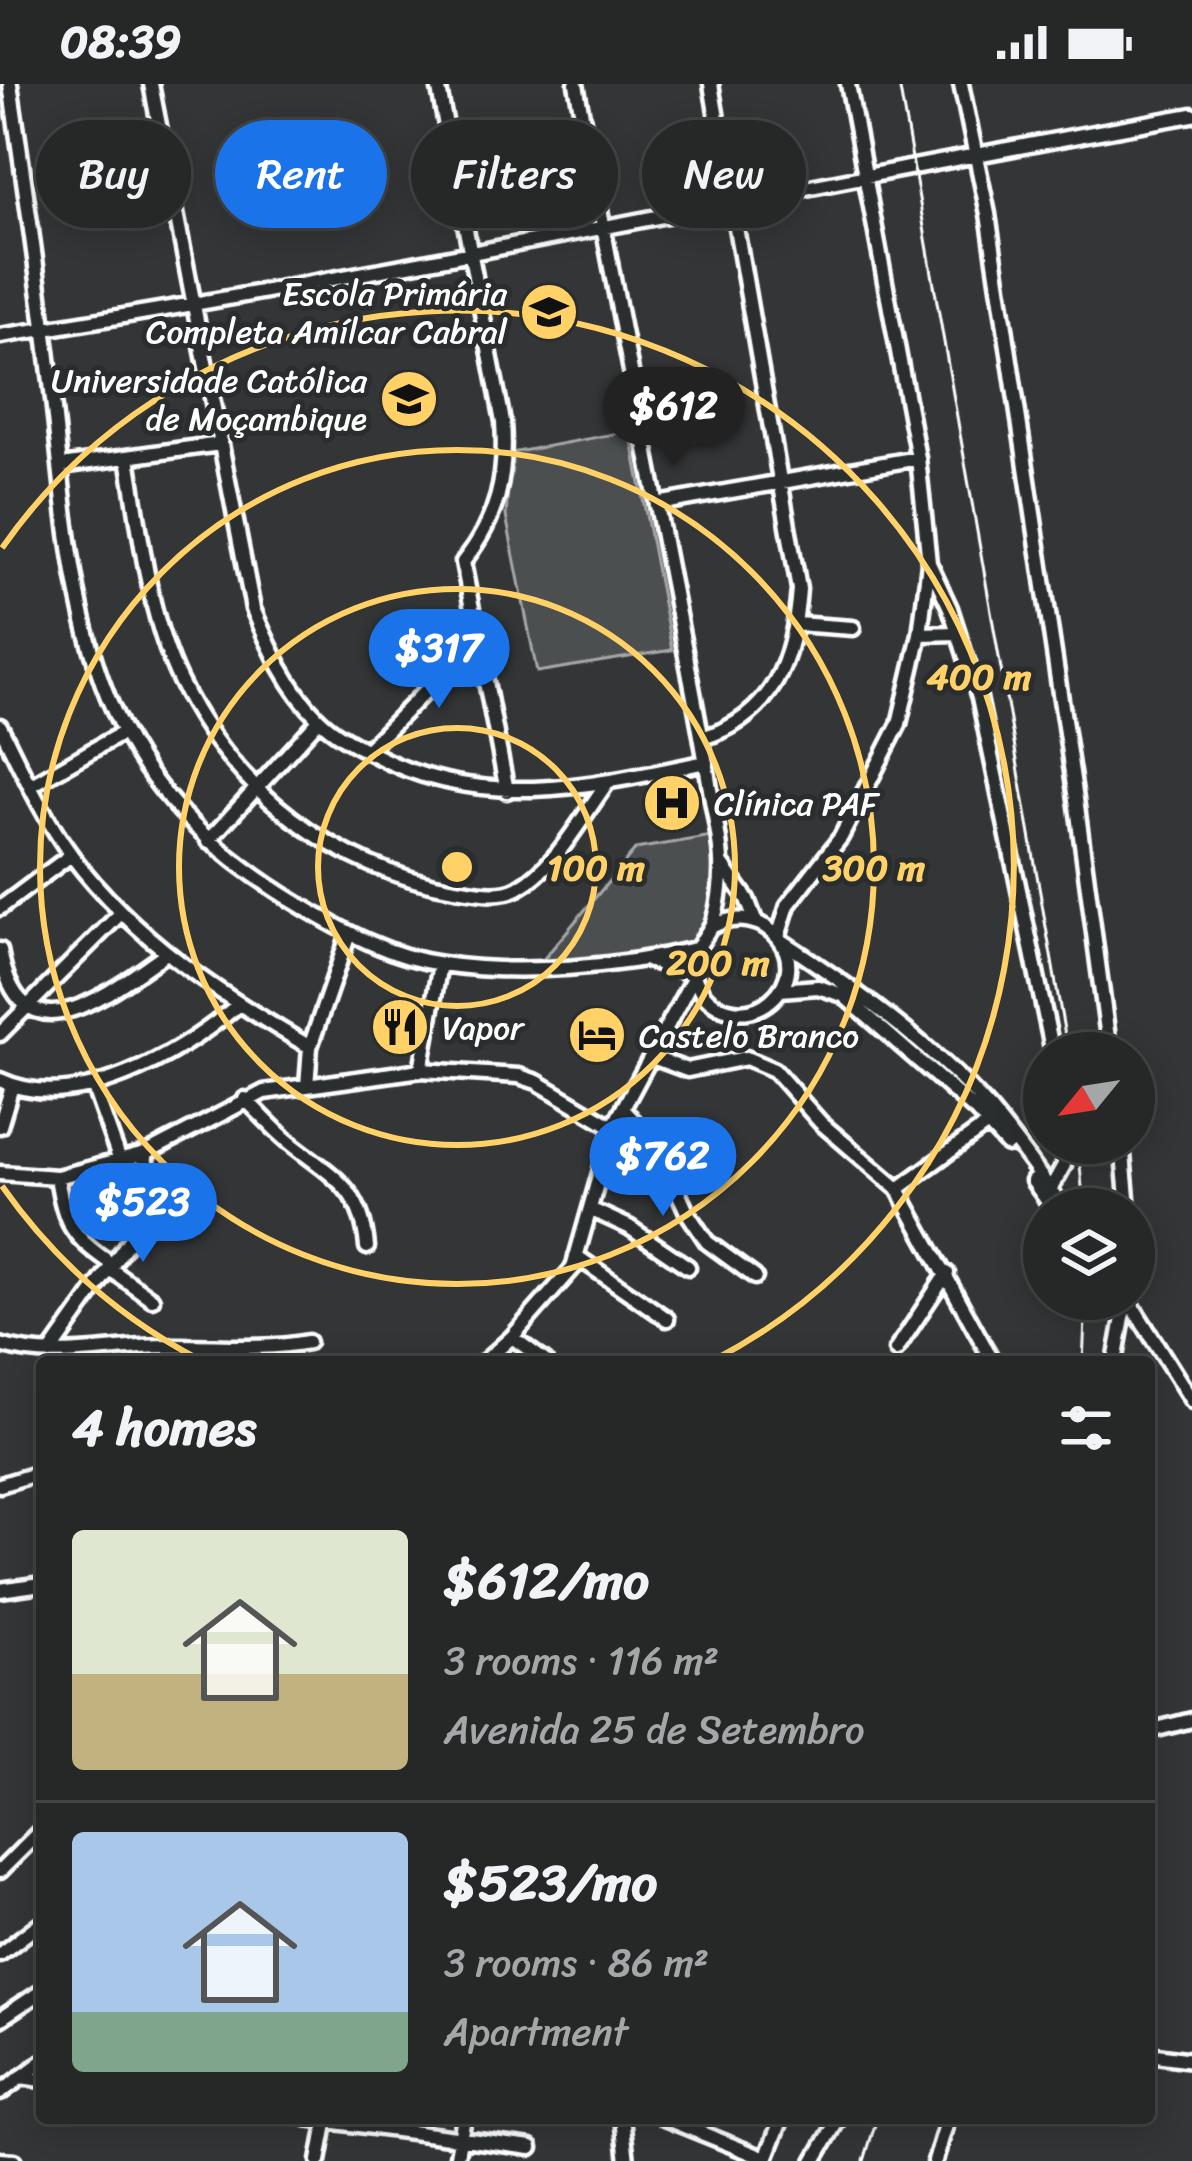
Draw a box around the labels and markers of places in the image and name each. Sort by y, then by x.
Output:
place label: Escola Primária Completa Amílcar Cabral [146,265,508,361]
school or university icon: Escola Primária Completa Amílcar Cabral [518,281,580,343]
place label: Universidade Católica de Moçambique [51,352,367,448]
pin: $612 [603,367,745,469]
school or university icon: Universidade Católica de Moçambique [378,368,440,430]
pin: $317 [368,609,510,711]
hospital icon: Clínica PAF [641,772,703,834]
place label: Clínica PAF [714,775,880,833]
centre of rings [436,846,478,888]
restaurant icon: Vapor [369,996,431,1058]
place label: Vapor [442,999,526,1057]
hotel icon: Castelo Branco [566,1004,628,1066]
place label: Castelo Branco [639,1007,859,1065]
pin: $762 [592,1117,734,1219]
pin: $523 [72,1163,214,1265]

